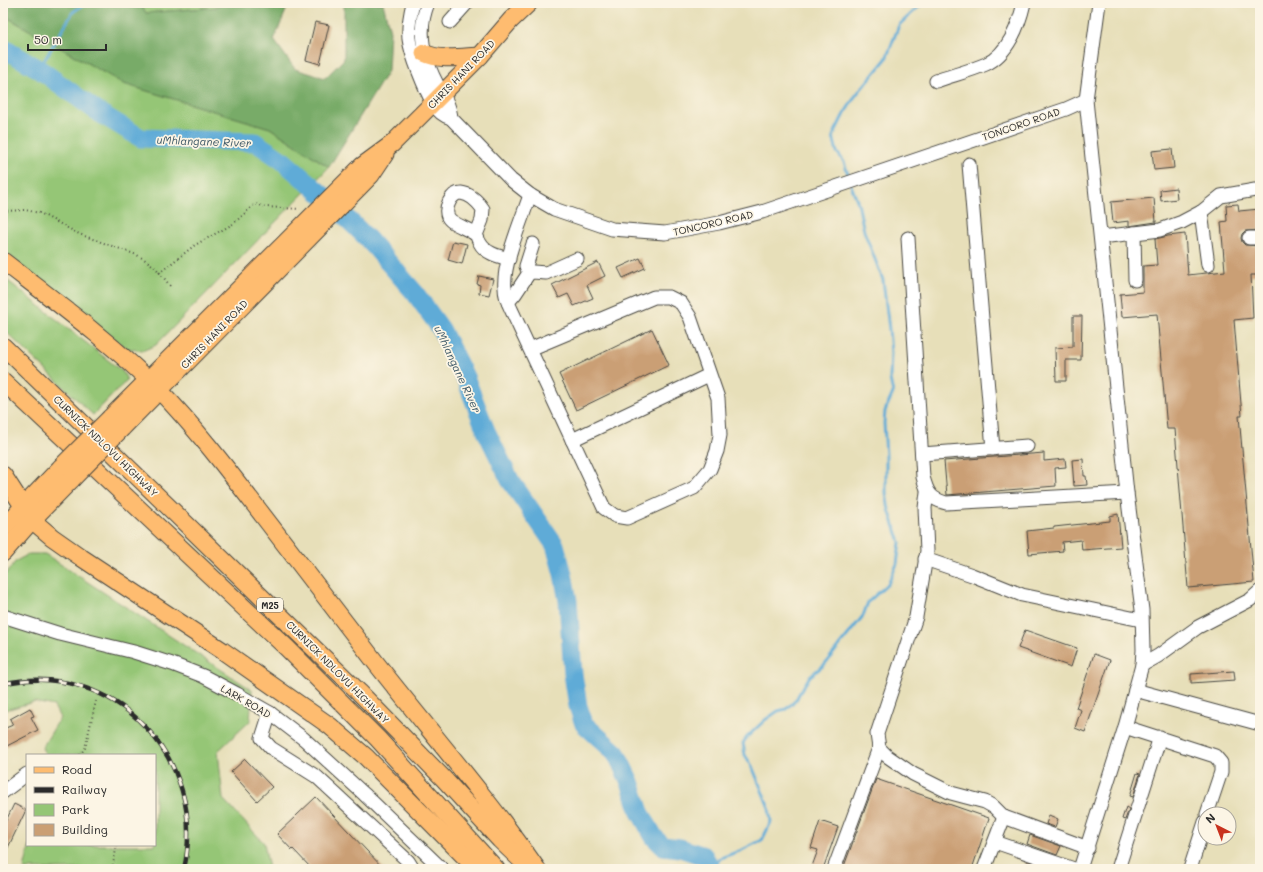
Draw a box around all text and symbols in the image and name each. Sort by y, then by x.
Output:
scale bar [28,26,106,52]
text: 50 m [34,31,62,47]
street label: CHRIS HANI ROAD [424,36,498,112]
street label: TONCORO ROAD [980,104,1062,144]
water label: uMhlangane River [156,132,252,150]
street label: TONCORO ROAD [672,207,754,239]
street label: CHRIS HANI ROAD [177,296,251,372]
water label: uMhlangane River [431,323,485,416]
street label: CURNICK NDLOVU HIGHWAY [51,392,161,500]
road number: M25 [257,598,283,612]
street label: CURNICK NDLOVU HIGHWAY [283,617,393,727]
street label: LARK ROAD [218,681,274,721]
legend [26,754,156,846]
text: Road [62,761,92,777]
text: Railway [62,781,107,797]
text: Park [62,801,89,817]
north arrow [1197,806,1237,846]
text: N [1202,810,1218,827]
text: Building [62,821,108,837]

